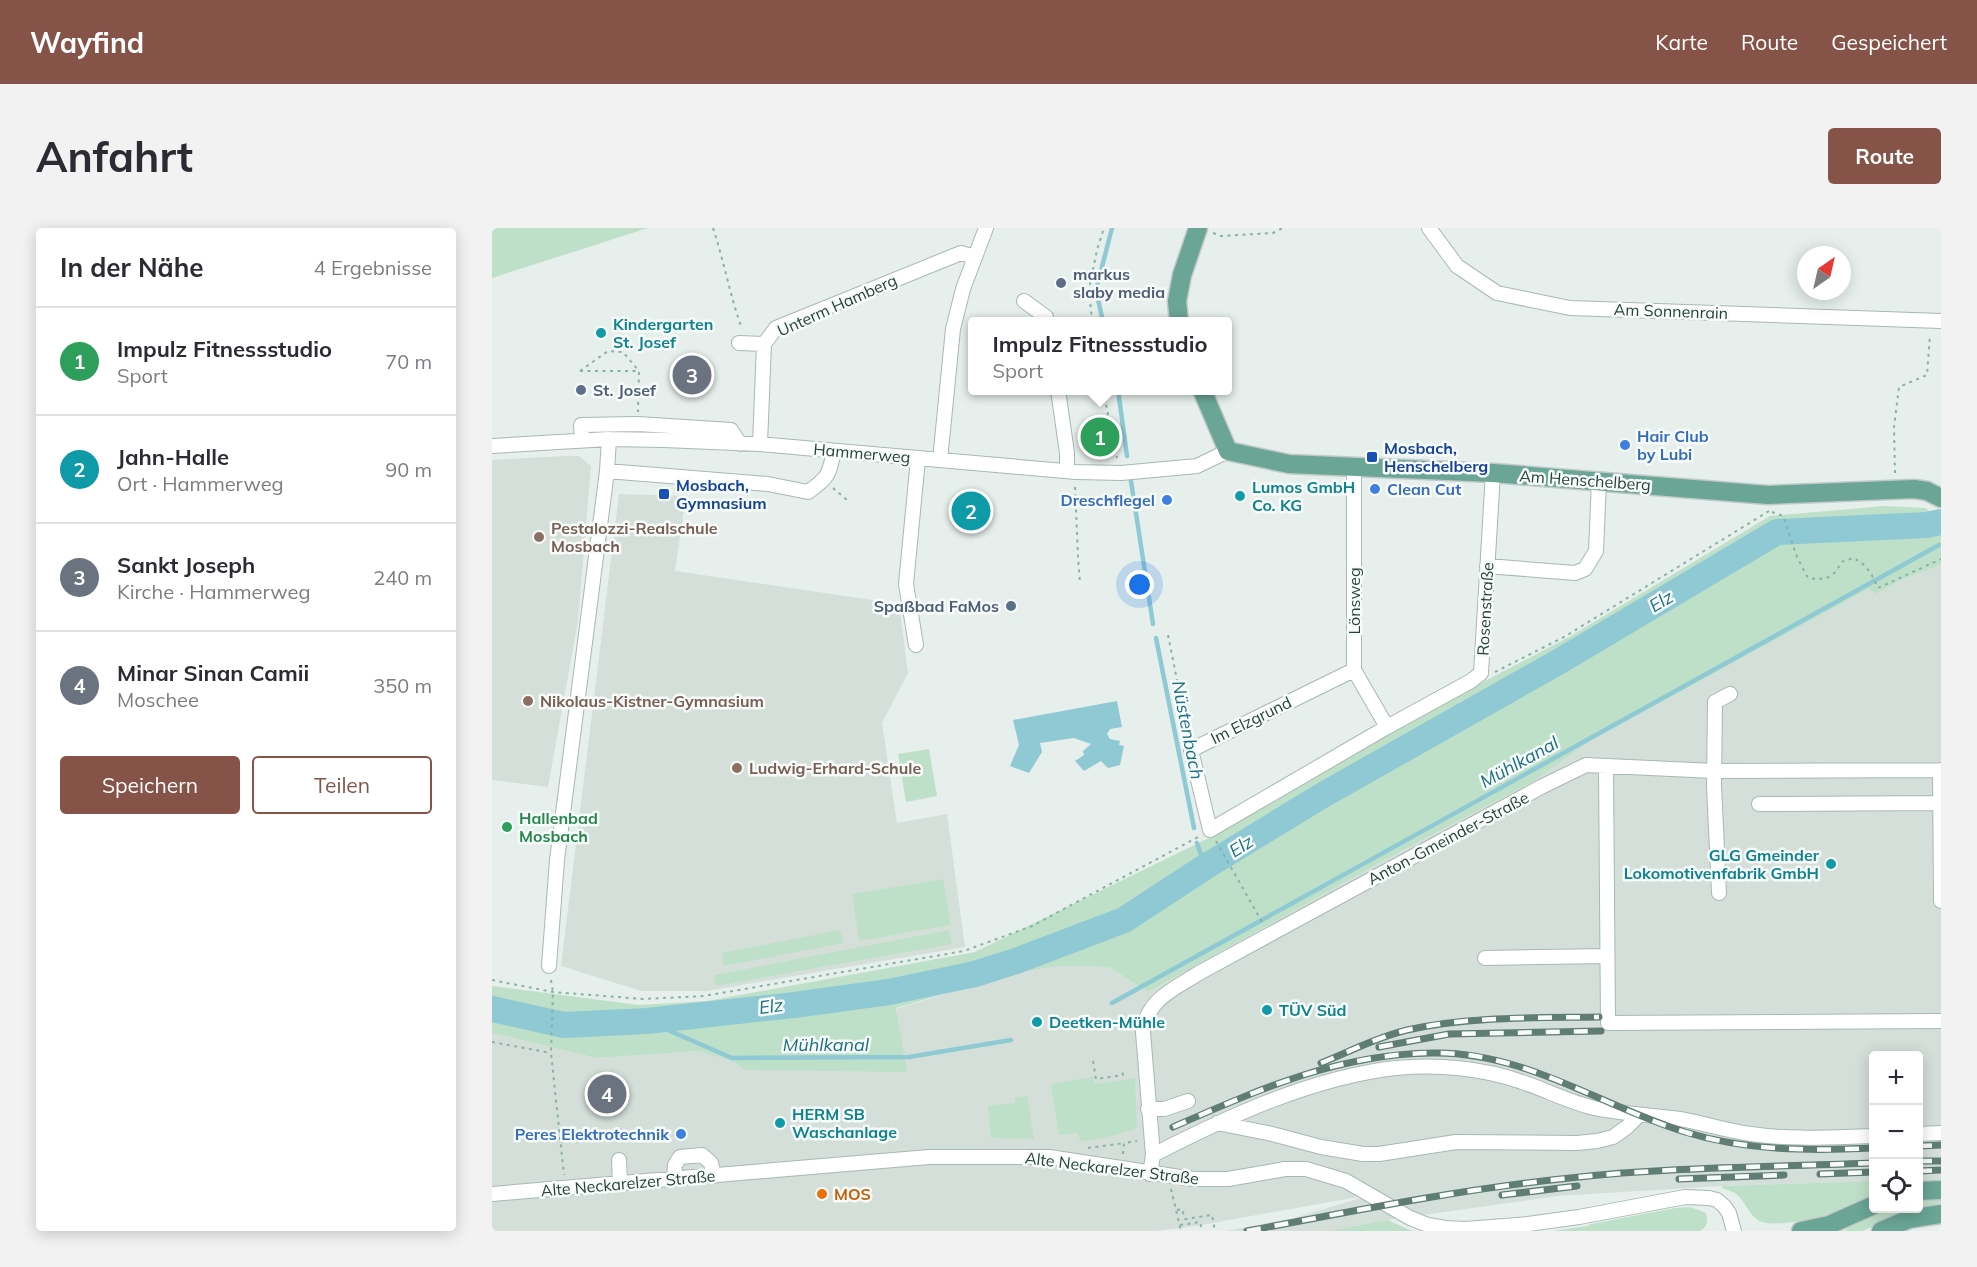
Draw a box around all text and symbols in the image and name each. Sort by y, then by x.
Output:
text: Wayfind [30,25,144,60]
text: Karte [1655,29,1708,55]
text: Route [1741,29,1798,55]
text: Gespeichert [1831,29,1947,55]
button: Route [1828,128,1941,184]
text: Anfahrt [36,130,193,183]
north arrow [1797,246,1851,300]
text: In der Nähe [60,251,204,284]
text: 4 Ergebnisse [314,255,432,280]
place label: markus slaby media [1073,264,1165,302]
street label: Unterm Hamberg [774,270,900,340]
marker: markus slaby media [1054,276,1068,290]
street label: Am Sonnenrain [1613,299,1729,323]
place label: Kindergarten St. Josef [613,314,713,352]
popup [968,317,1232,395]
marker: Kindergarten St. Josef [594,326,608,340]
text: Impulz Fitnessstudio [993,330,1207,358]
text: Impulz Fitnessstudio [117,335,332,363]
text: 1 [74,349,86,374]
text: 70 m [385,349,432,374]
pin: 3 [672,352,712,398]
text: Sport [993,358,1043,383]
text: Sport [117,363,168,388]
place label: St. Josef [593,380,657,400]
marker: St. Josef [574,383,588,397]
pin: 1 [1080,414,1120,460]
place label: Hair Club by Lubi [1637,426,1709,464]
place label: Mosbach, Henschelberg [1384,438,1488,476]
marker: Hair Club by Lubi [1618,438,1632,452]
street label: Hammerweg [813,439,911,467]
text: Jahn-Halle [117,443,229,471]
marker: Mosbach, Henschelberg [1365,450,1379,464]
text: 2 [74,457,86,482]
text: 90 m [385,457,432,482]
street label: Am Henschelberg [1519,465,1651,495]
text: Ort · Hammerweg [117,471,284,496]
place label: Mosbach, Gymnasium [676,475,767,513]
place label: Lumos GmbH Co. KG [1252,477,1355,515]
place label: Clean Cut [1387,479,1461,499]
marker: Clean Cut [1368,482,1382,496]
marker: Mosbach, Gymnasium [657,487,671,501]
pin: 2 [952,488,990,534]
marker: Lumos GmbH Co. KG [1233,489,1247,503]
place label: Dreschflegel [1060,490,1155,510]
marker: Dreschflegel [1160,493,1174,507]
place label: Pestalozzi-Realschule Mosbach [551,518,718,556]
marker: Pestalozzi-Realschule Mosbach [532,530,546,544]
text: Sankt Joseph [117,551,255,579]
street label: Rosenstraße [1473,562,1497,656]
text: 3 [74,565,86,590]
text: 240 m [373,565,432,590]
street label: Lönsweg [1344,567,1364,635]
your location [1125,570,1154,599]
text: Kirche · Hammerweg [117,579,311,604]
water label: Elz [1645,585,1678,617]
place label: Spaßbad FaMos [874,596,999,616]
marker: Spaßbad FaMos [1004,599,1018,613]
text: Minar Sinan Camii [117,659,309,687]
text: 4 [74,673,86,698]
text: 350 m [373,673,432,698]
water label: Nüstenbach [1167,679,1209,781]
text: Moschee [117,687,199,712]
place label: Nikolaus-Kistner-Gymnasium [540,691,764,711]
street label: Im Elzgrund [1207,692,1295,748]
marker: Nikolaus-Kistner-Gymnasium [521,694,535,708]
water label: Mühlkanal [1476,731,1563,793]
button: Speichern [60,756,240,814]
button: Teilen [252,756,432,814]
place label: Ludwig-Erhard-Schule [749,758,921,778]
marker: Ludwig-Erhard-Schule [730,761,744,775]
street label: Anton-Gmeinder-Straße [1364,787,1532,889]
place label: Hallenbad Mosbach [519,808,598,846]
marker: Hallenbad Mosbach [500,820,514,834]
water label: Elz [1225,829,1258,862]
place label: GLG Gmeinder Lokomotivenfabrik GmbH [1624,845,1820,883]
marker: GLG Gmeinder Lokomotivenfabrik GmbH [1824,857,1838,871]
water label: Elz [758,993,785,1019]
place label: TÜV Süd [1279,1000,1346,1020]
marker: TÜV Süd [1260,1003,1274,1017]
place label: Deetken-Mühle [1049,1012,1165,1032]
marker: Deetken-Mühle [1030,1015,1044,1029]
water label: Mühlkanal [783,1033,870,1056]
map controls [1869,1051,1923,1213]
button: + [1869,1051,1923,1105]
pin: 4 [588,1072,626,1116]
place label: HERM SB Waschanlage [792,1104,897,1142]
button: − [1869,1105,1923,1159]
marker: HERM SB Waschanlage [773,1116,787,1130]
place label: Peres Elektrotechnik [515,1124,670,1144]
marker: Peres Elektrotechnik [674,1127,688,1141]
street label: Alte Neckarelzer Straße [1024,1147,1200,1189]
button: locate [1869,1159,1923,1213]
street label: Alte Neckarelzer Straße [540,1165,716,1201]
place label: MOS [834,1184,871,1204]
marker: MOS [815,1187,829,1201]

